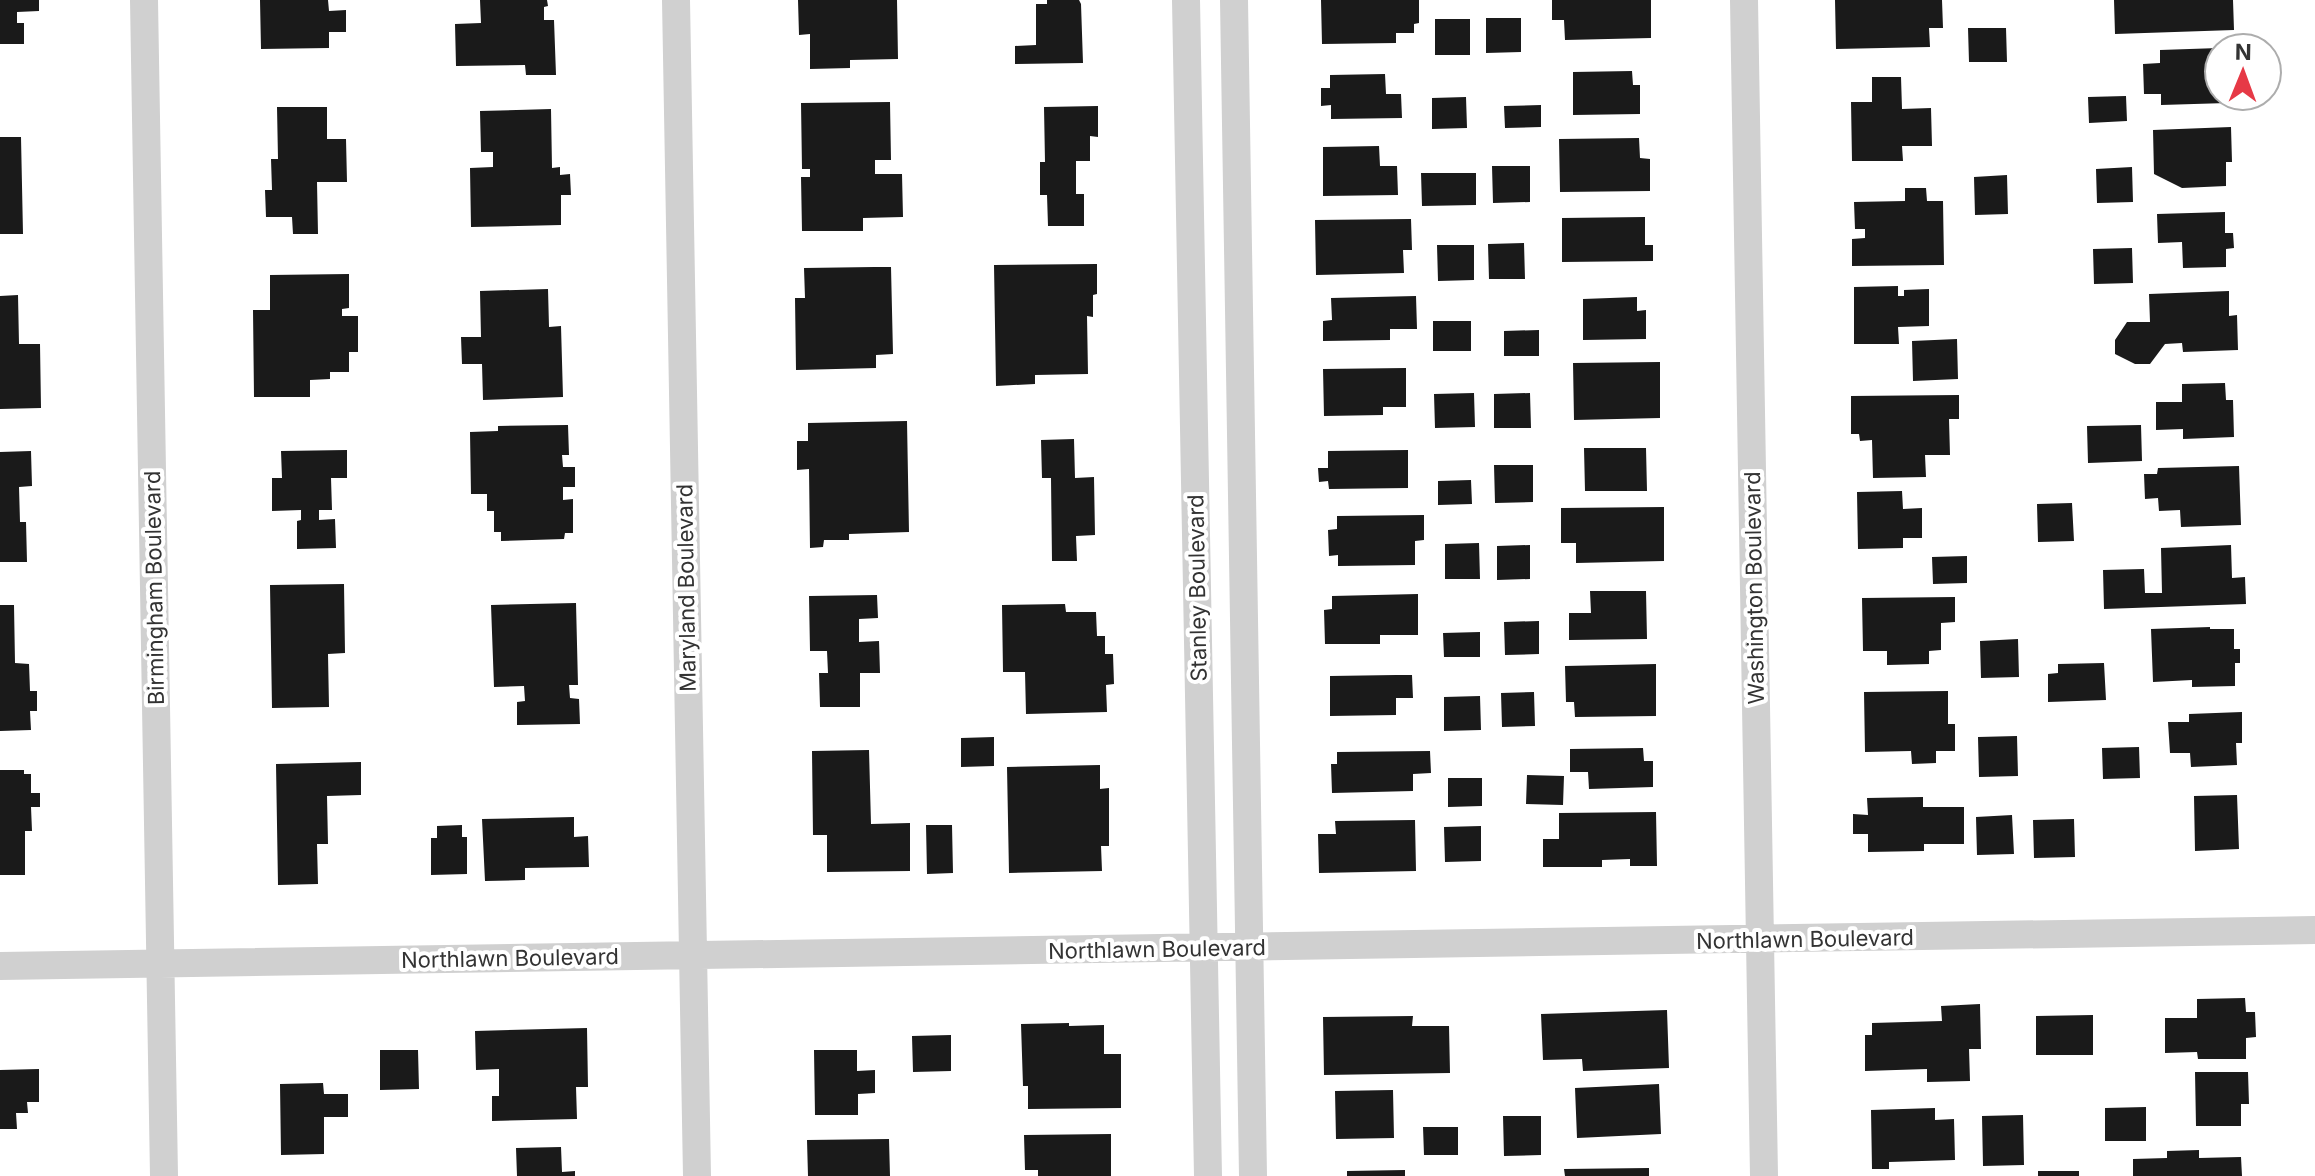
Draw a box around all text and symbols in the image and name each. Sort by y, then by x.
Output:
north arrow [2203,32,2283,112]
text: N [2235,39,2252,65]
street label: Birmingham Boulevard [139,471,169,705]
street label: Washington Boulevard [1739,471,1769,705]
street label: Maryland Boulevard [671,484,701,692]
street label: Stanley Boulevard [1182,494,1212,682]
street label: Northlawn Boulevard [1696,924,1914,954]
street label: Northlawn Boulevard [1048,934,1266,964]
street label: Northlawn Boulevard [401,943,619,973]

